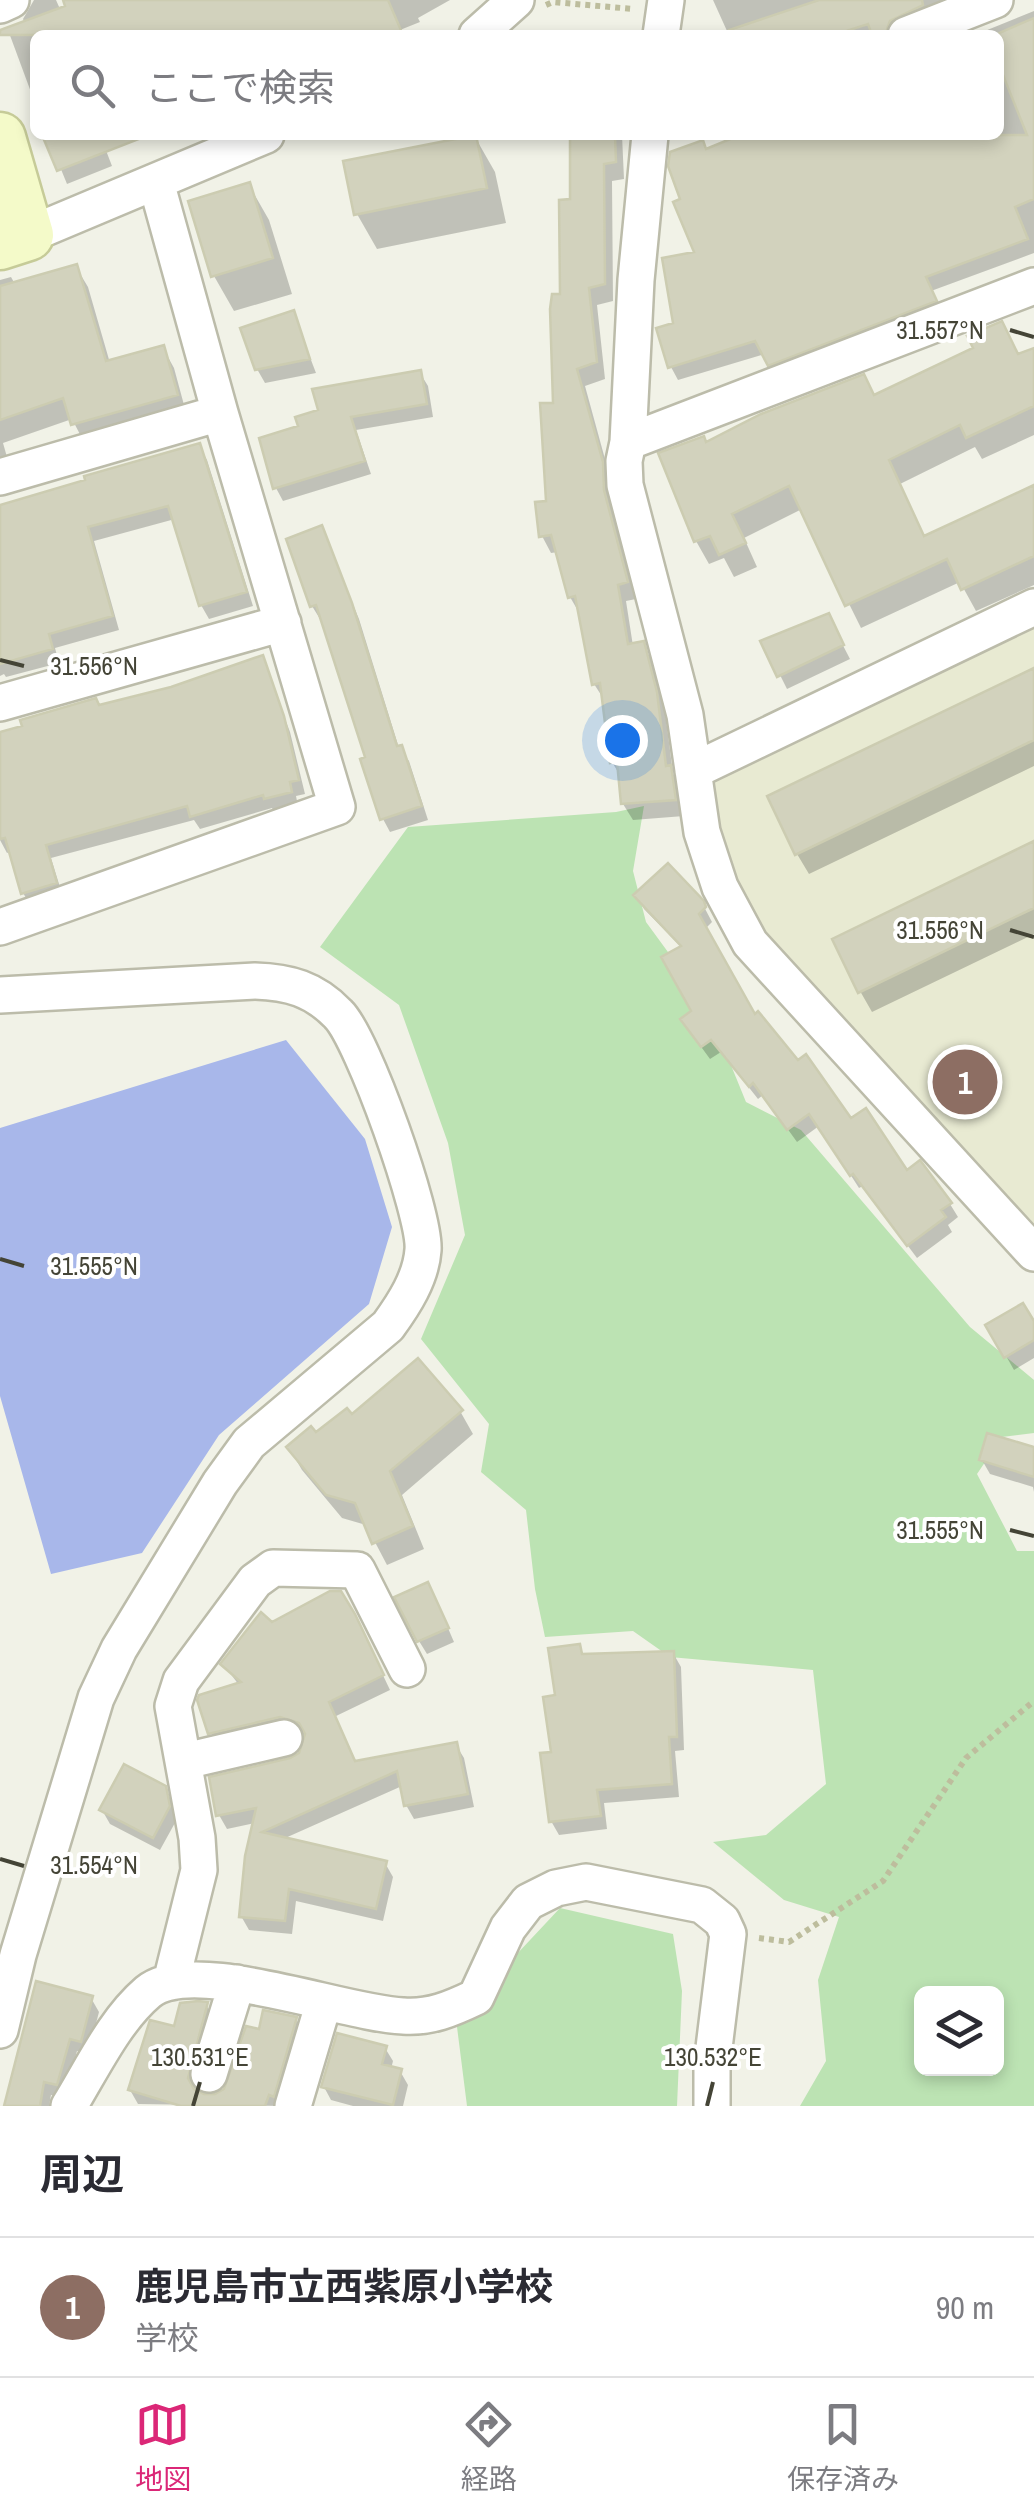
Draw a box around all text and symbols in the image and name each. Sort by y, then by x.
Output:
search box [30,30,1004,140]
icon: search [65,58,120,113]
text: ここで検索 [145,62,335,113]
text: 31.557°N [896,313,984,347]
text: 31.556°N [50,649,138,683]
your location [597,715,648,766]
text: 31.556°N [896,913,984,947]
pin: 1 [932,1044,998,1120]
text: 31.555°N [50,1249,138,1283]
text: 31.555°N [896,1513,984,1547]
text: 31.554°N [50,1848,138,1882]
map controls [914,1986,1004,2076]
button: layers [914,1986,1004,2076]
text: 130.531°E [151,2040,249,2074]
text: 130.532°E [664,2040,762,2074]
text: 周辺 [40,2146,124,2202]
text: 鹿児島市立西紫原小学校 [135,2261,553,2312]
text: 1 [65,2286,80,2329]
text: 90 m [936,2286,994,2329]
text: 学校 [135,2316,199,2359]
tab: 地図 [135,2397,191,2498]
tab: 経路 [461,2397,517,2498]
tab: 保存済み [787,2397,899,2498]

